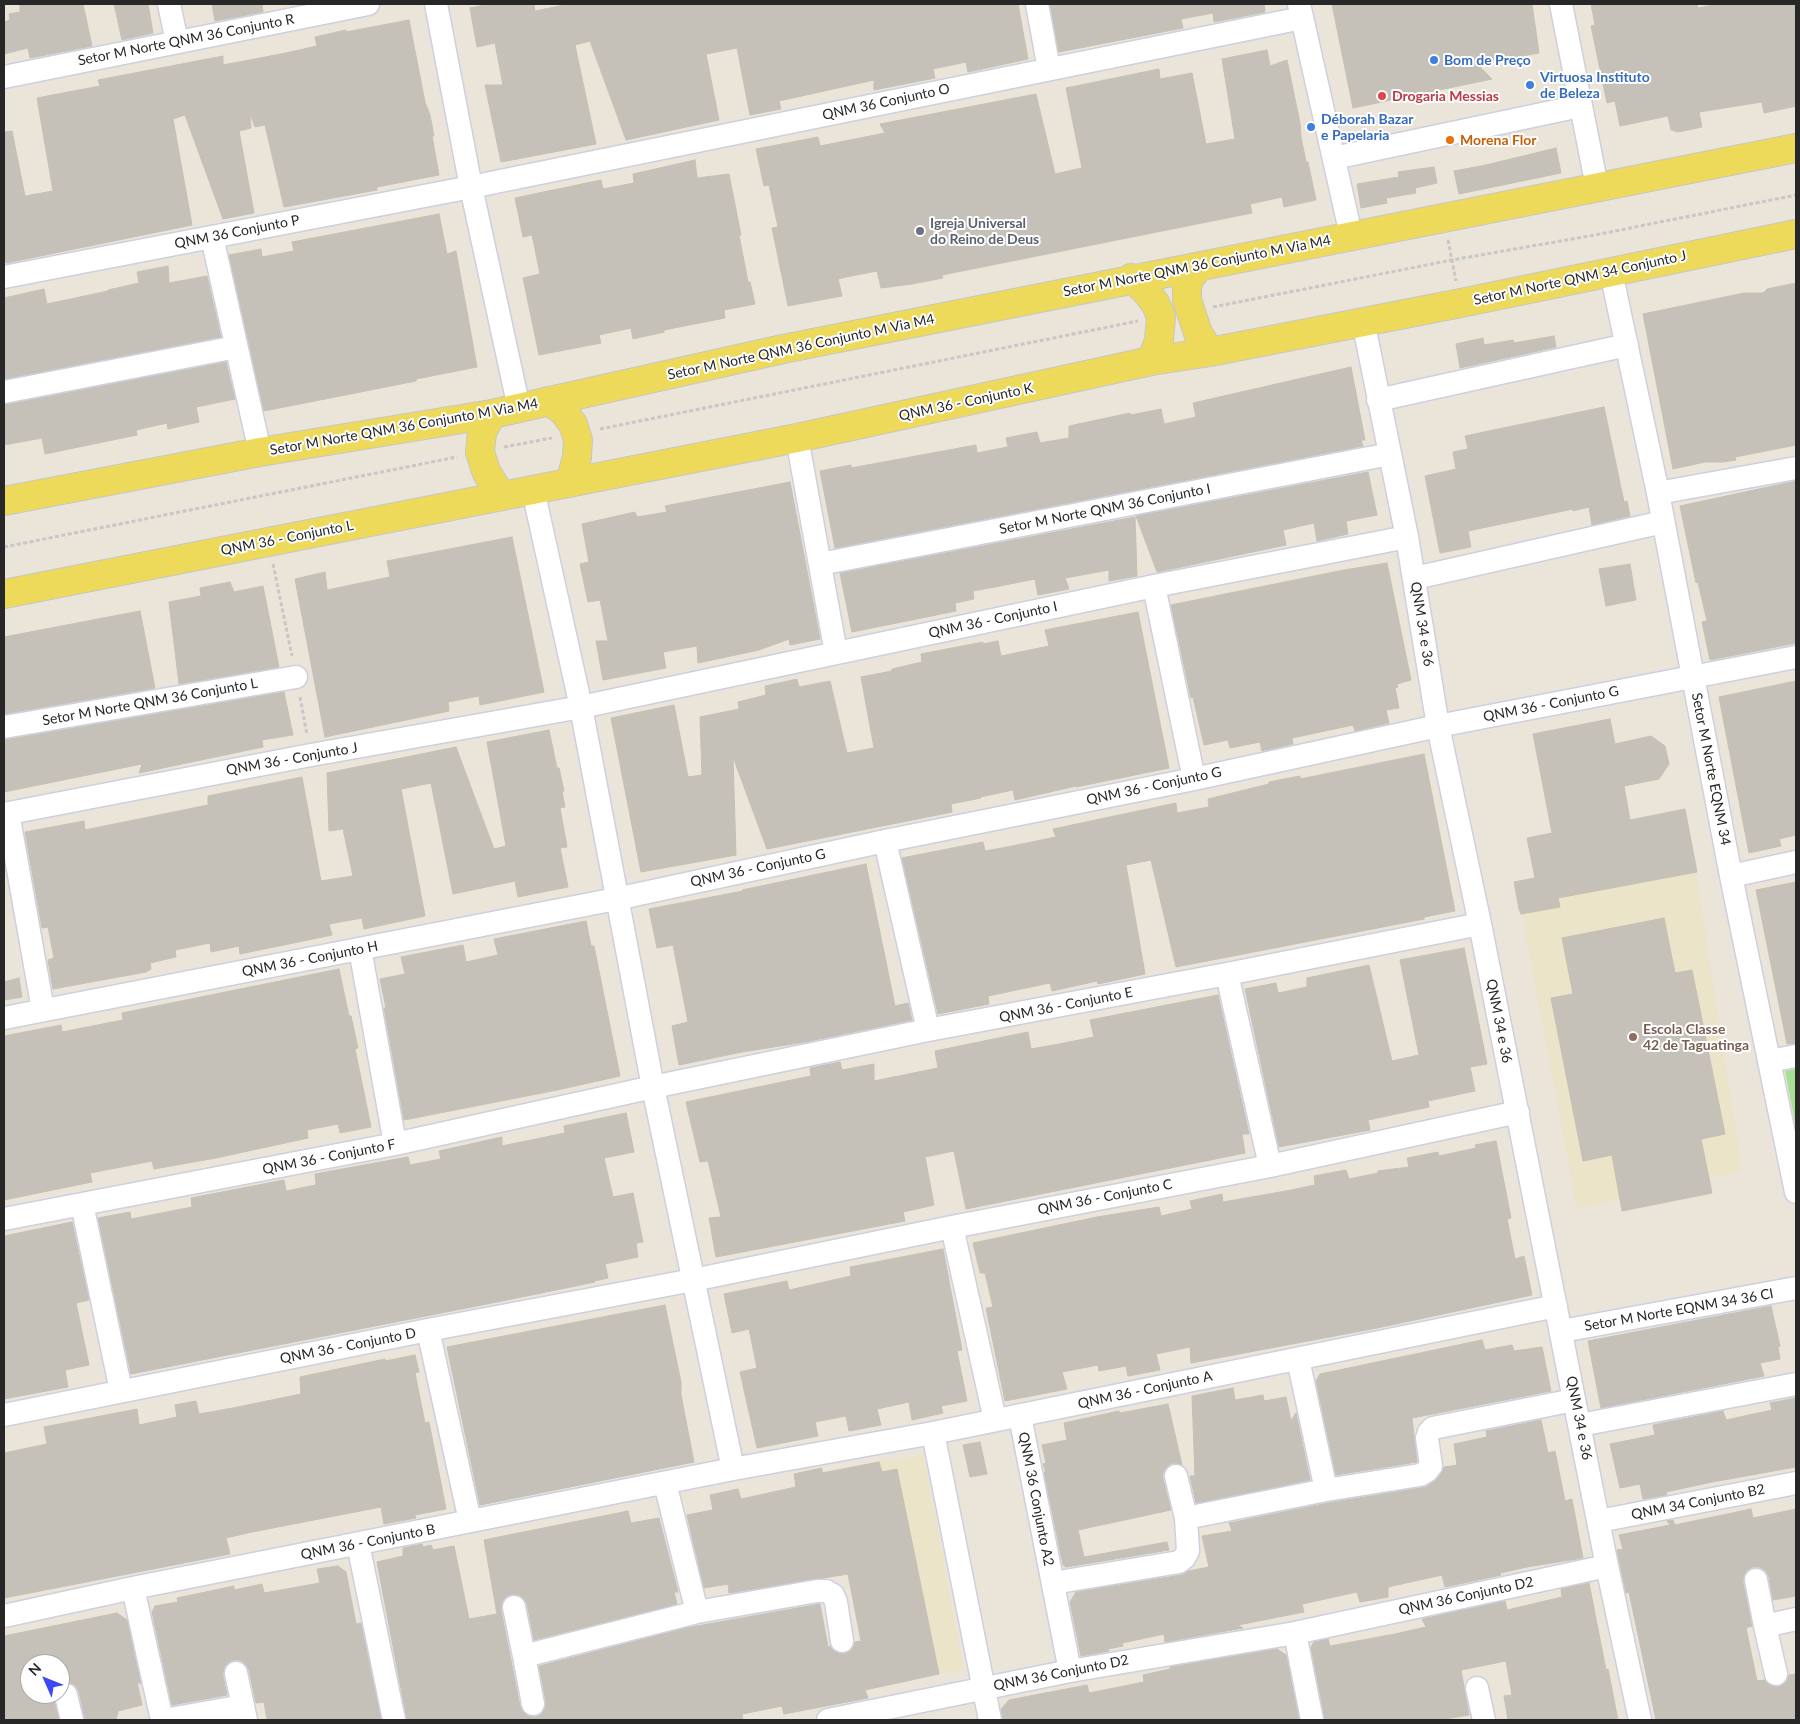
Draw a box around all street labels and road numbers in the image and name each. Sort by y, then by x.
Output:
street label: Setor M Norte QNM 36 Conjunto R [76,11,296,69]
street label: QNM 36 Conjunto O [821,80,951,124]
street label: QNM 36 Conjunto P [173,212,301,252]
street label: Setor M Norte QNM 36 Conjunto M Via M4 [1062,232,1332,300]
street label: Setor M Norte QNM 34 Conjunto J [1472,247,1688,309]
street label: Setor M Norte QNM 36 Conjunto M Via M4 [666,310,936,384]
street label: QNM 36 - Conjunto K [897,380,1035,424]
street label: Setor M Norte QNM 36 Conjunto M Via M4 [268,395,540,459]
street label: Setor M Norte QNM 36 Conjunto I [998,480,1212,538]
street label: QNM 36 - Conjunto L [219,517,355,559]
street label: QNM 34 e 36 [1407,580,1437,668]
street label: QNM 36 - Conjunto I [927,598,1059,642]
street label: Setor M Norte QNM 36 Conjunto L [41,675,259,729]
street label: QNM 36 - Conjunto G [1482,683,1620,725]
street label: Setor M Norte EQNM 34 [1688,691,1734,847]
street label: QNM 36 - Conjunto J [225,739,359,779]
street label: QNM 36 - Conjunto G [1085,763,1223,809]
street label: QNM 36 - Conjunto G [689,845,827,891]
street label: QNM 36 - Conjunto H [241,938,379,980]
street label: QNM 34 e 36 [1483,977,1515,1065]
street label: QNM 36 - Conjunto E [998,984,1134,1026]
street label: QNM 36 - Conjunto F [261,1136,397,1178]
street label: QNM 36 - Conjunto C [1036,1176,1174,1218]
street label: Setor M Norte EQNM 34 36 CI [1583,1285,1775,1335]
street label: QNM 36 - Conjunto D [279,1325,417,1367]
street label: QNM 36 - Conjunto A [1076,1368,1214,1412]
street label: QNM 34 e 36 [1563,1374,1595,1462]
street label: QNM 36 Conjunto A2 [1015,1431,1057,1567]
street label: QNM 34 Conjunto B2 [1630,1481,1766,1523]
street label: QNM 36 - Conjunto B [299,1521,437,1563]
street label: QNM 36 Conjunto D2 [1397,1573,1535,1619]
street label: QNM 36 Conjunto D2 [992,1652,1130,1694]

